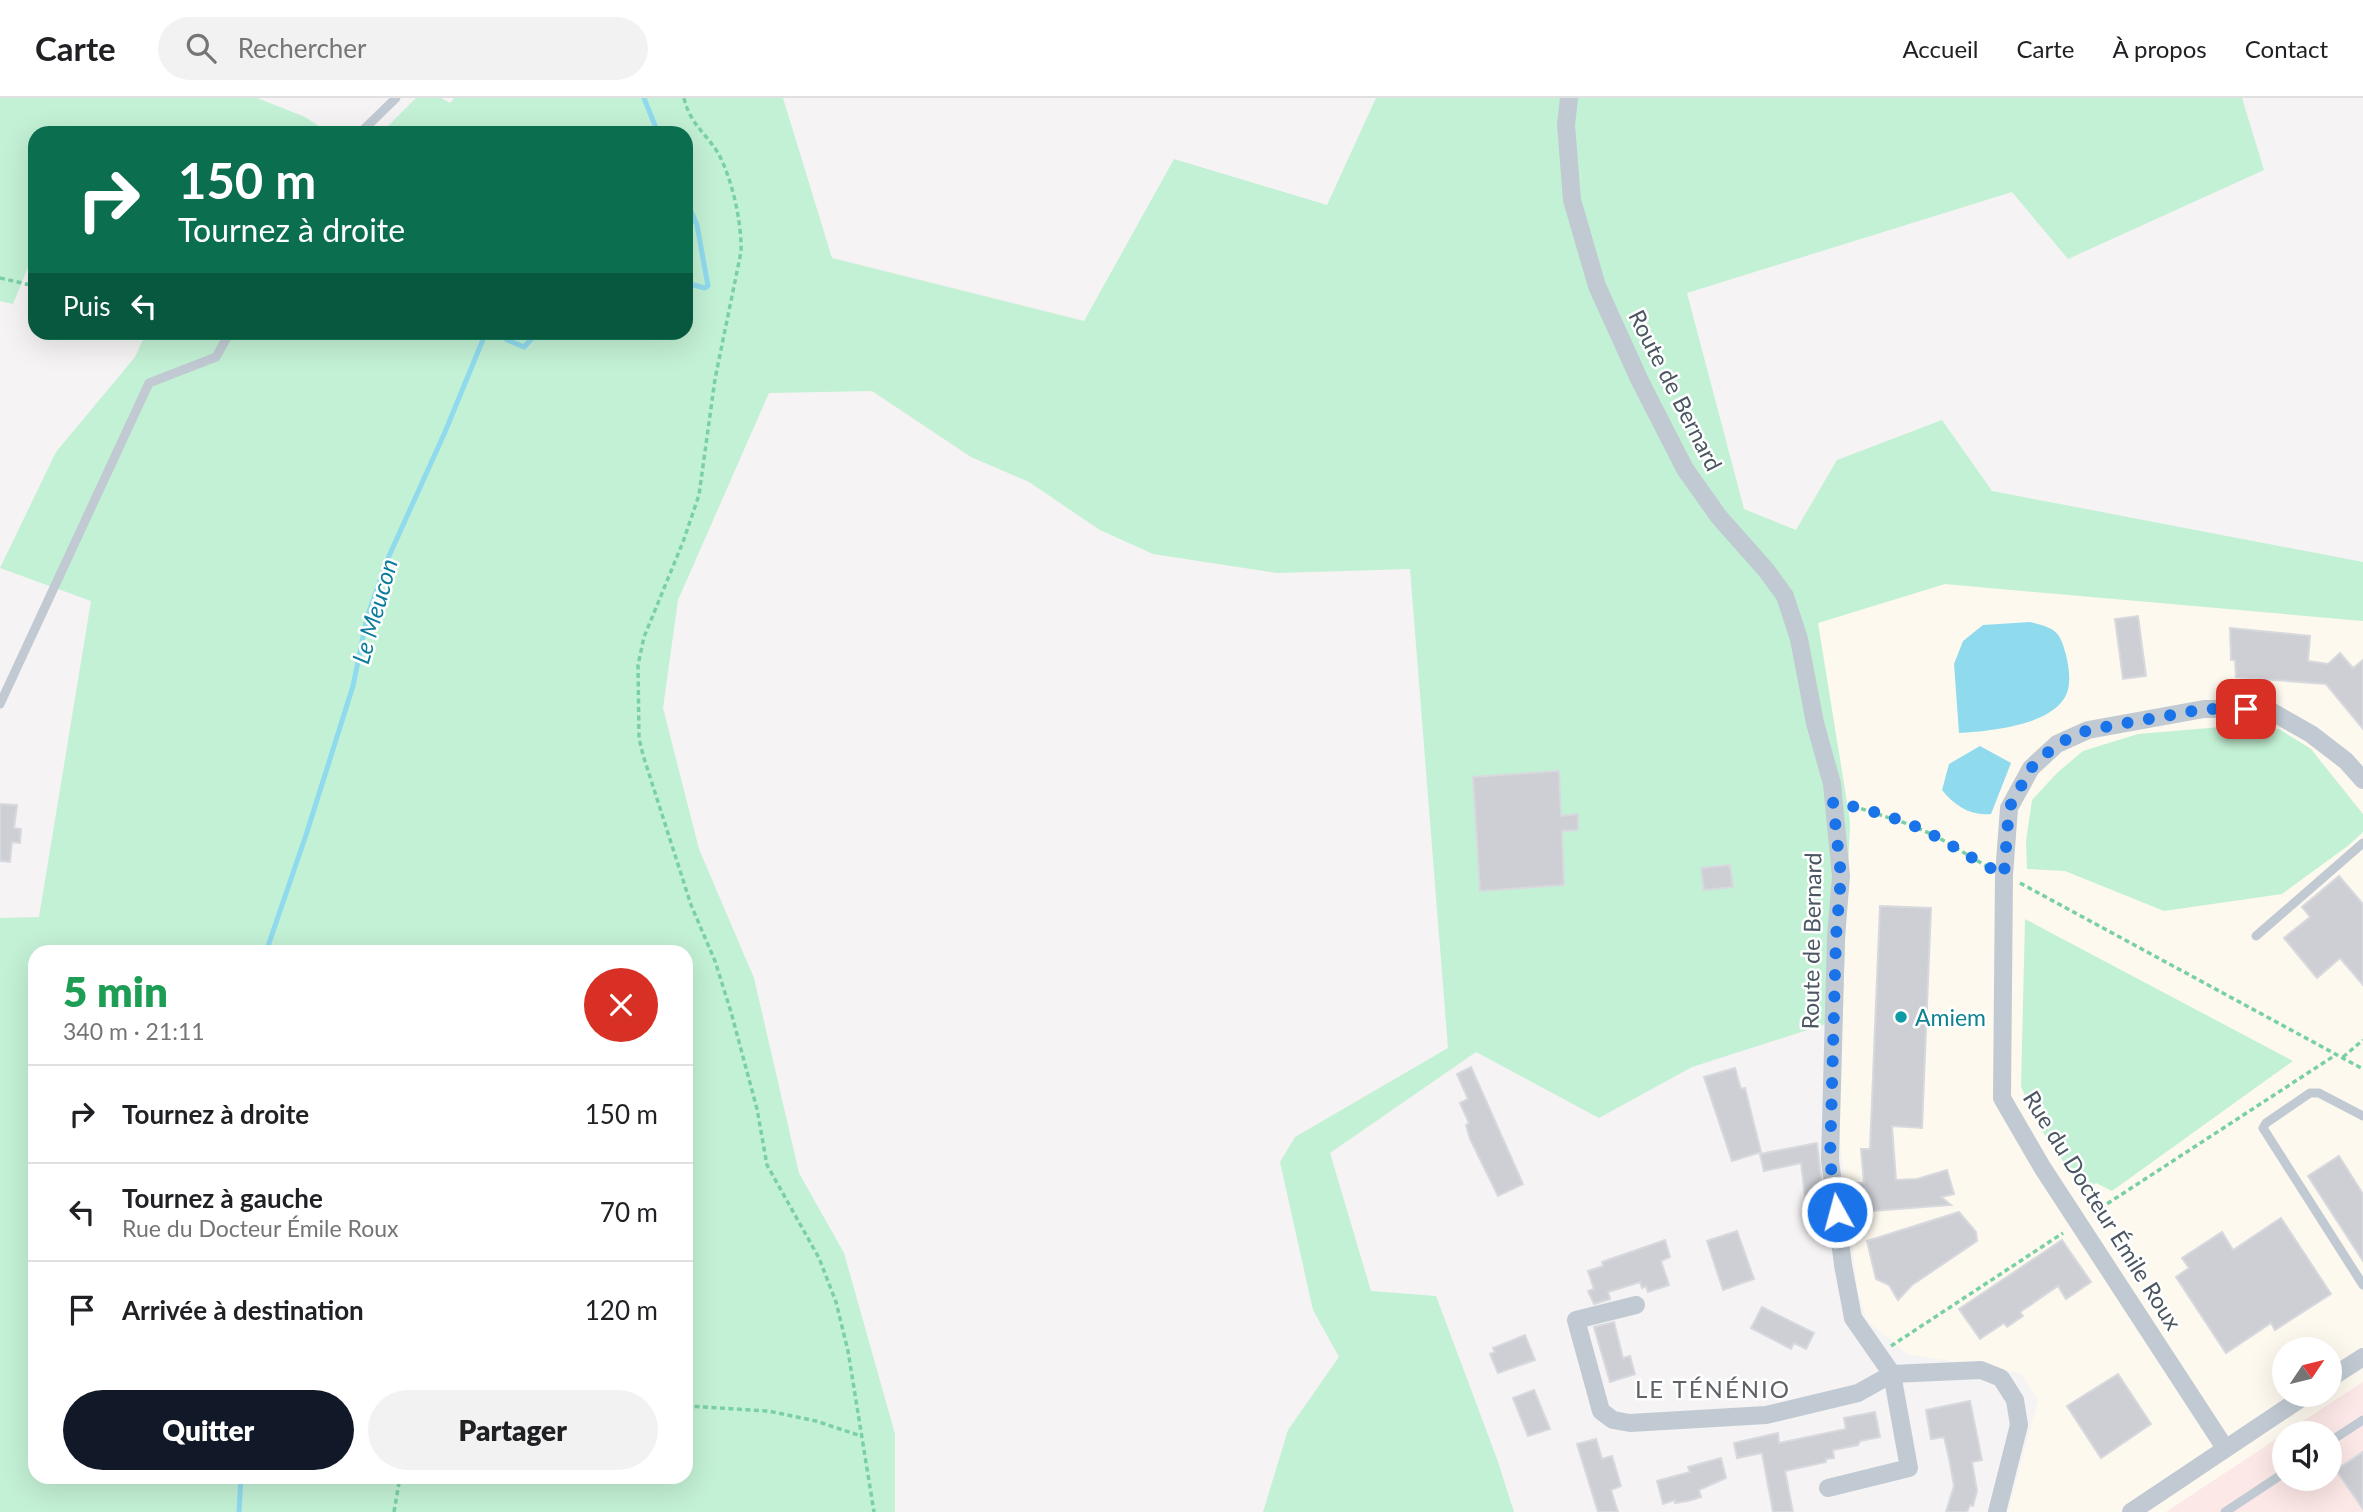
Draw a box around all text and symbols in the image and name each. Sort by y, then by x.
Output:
search box [158,17,648,80]
text: Carte [35,28,116,68]
icon: search [182,29,220,67]
text: Rechercher [238,32,367,64]
text: Accueil [1902,34,1978,63]
text: Carte [2016,34,2074,63]
text: À propos [2112,34,2207,63]
text: Contact [2245,34,2328,63]
text: 150 m [178,151,316,209]
icon: right [63,154,154,245]
text: Tournez à droite [178,210,405,249]
icon: left [125,287,163,325]
text: Puis [63,290,111,322]
street label: Route de Bernard [1623,305,1729,475]
water label: Le Meucon [345,555,403,667]
pin [2216,679,2276,739]
icon: arrive [2227,690,2265,728]
street label: Route de Bernard [1795,852,1827,1030]
text: 5 min [63,966,168,1016]
button: close [584,968,658,1042]
place label: Amiem [1915,1003,1986,1031]
marker: Amiem [1893,1009,1909,1025]
text: 340 m · 21:11 [63,1017,205,1045]
street label: Rue du Docteur Émile Roux [2018,1085,2188,1335]
icon: right [63,1095,101,1133]
text: Tournez à droite [122,1098,309,1130]
text: 150 m [585,1098,658,1130]
position arrow [1800,1175,1874,1249]
text: Tournez à gauche [122,1182,323,1214]
icon: left [63,1193,101,1231]
text: 70 m [600,1196,658,1228]
text: Rue du Docteur Émile Roux [122,1214,399,1242]
icon: arrive [63,1291,101,1329]
text: Arrivée à destination [122,1294,364,1326]
text: 120 m [585,1294,658,1326]
north arrow [2272,1337,2342,1407]
map controls [2272,1337,2342,1491]
district label: LE TÉNÉNIO [1635,1374,1791,1403]
button: Quitter [63,1390,354,1470]
button: Partager [368,1390,658,1470]
button: sound [2272,1421,2342,1491]

